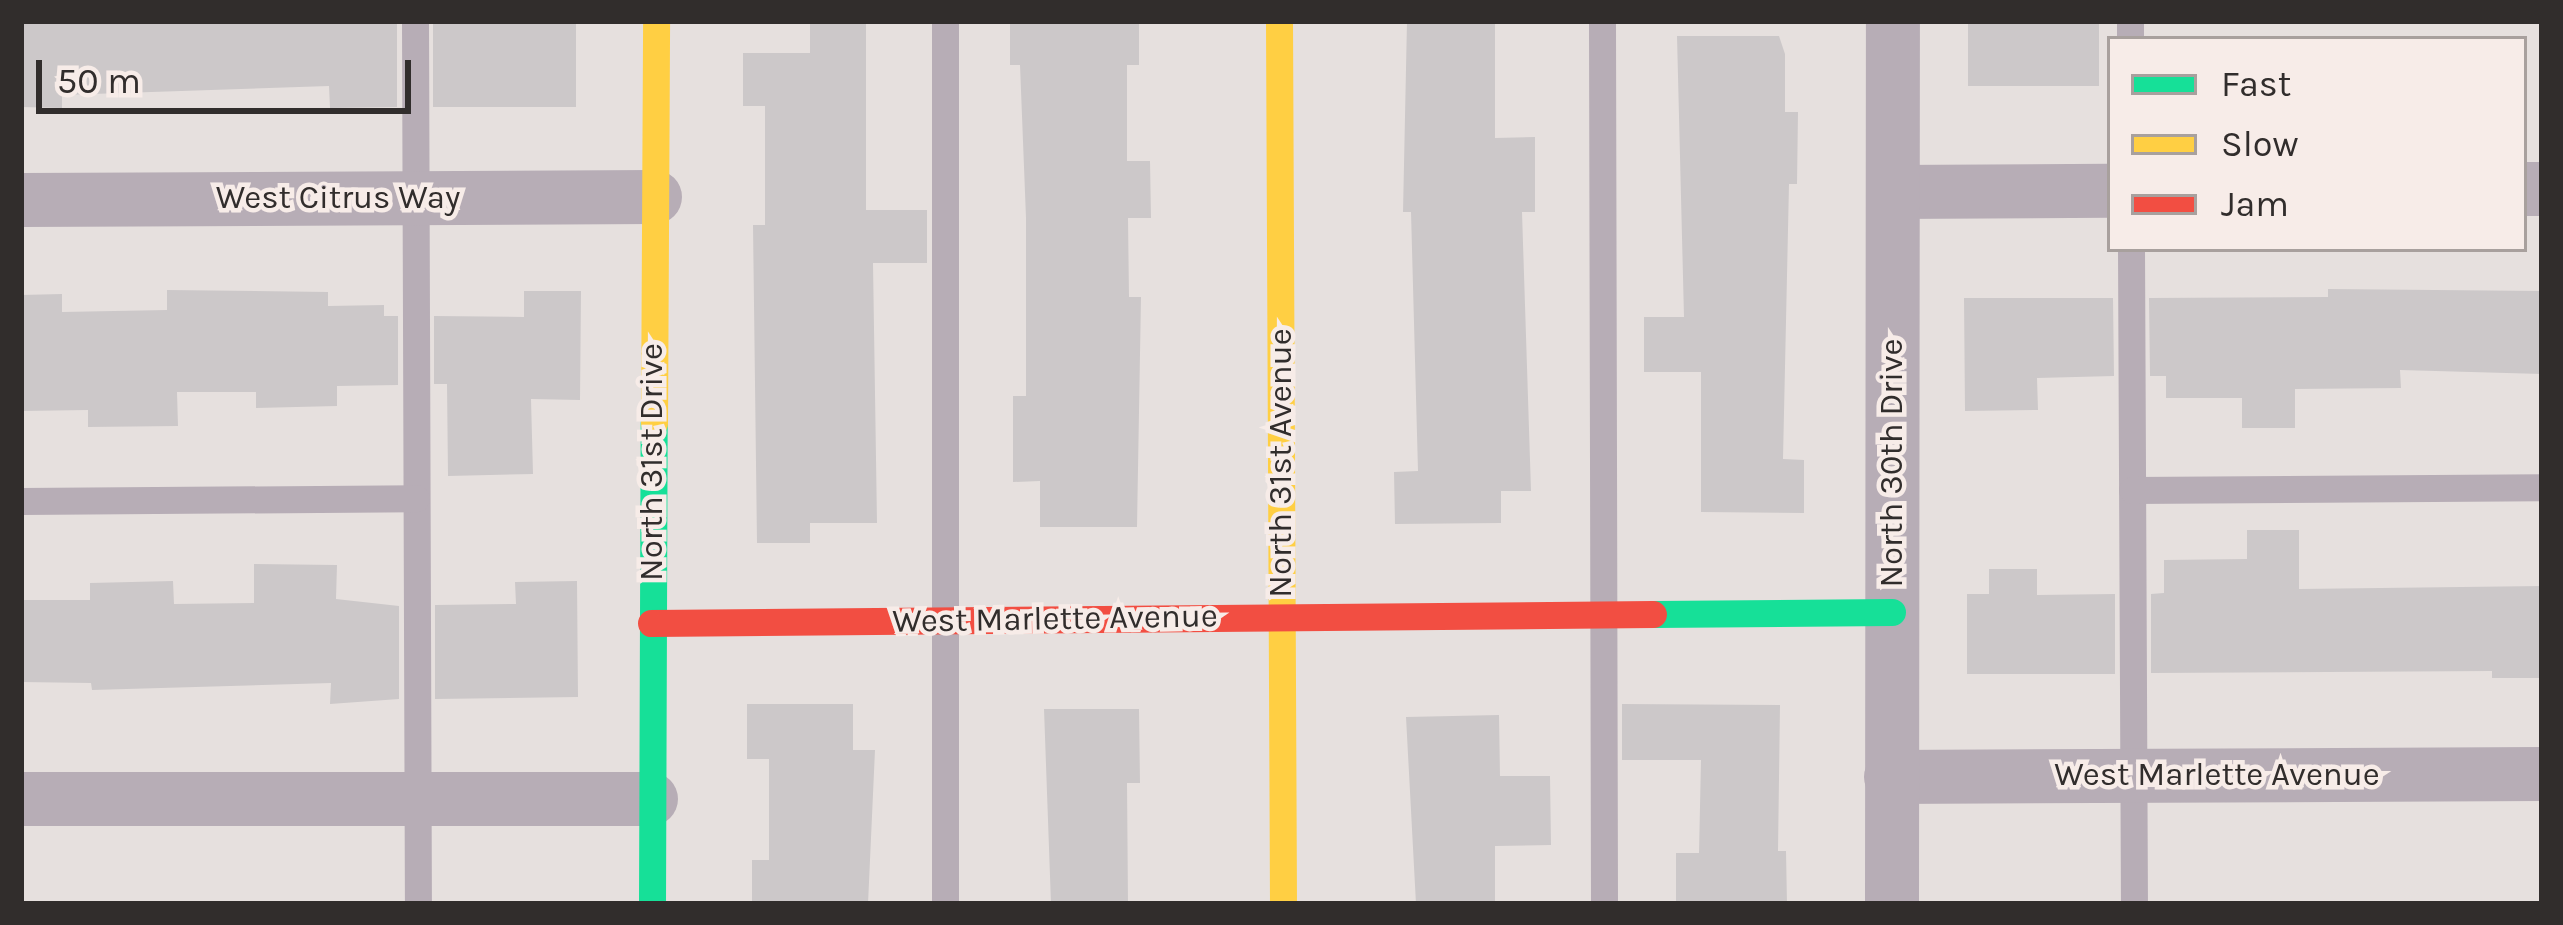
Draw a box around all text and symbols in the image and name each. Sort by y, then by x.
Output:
scale bar [42,36,417,110]
legend [2107,36,2527,252]
text: 50 m [57,60,141,102]
text: Fast [2221,63,2291,105]
text: Slow [2221,123,2299,165]
street label: West Citrus Way [216,178,460,218]
text: Jam [2221,183,2289,225]
street label: North 31st Avenue [1261,328,1301,598]
street label: North 30th Drive [1872,338,1912,588]
street label: North 31st Drive [632,343,672,581]
street label: West Marlette Avenue [892,596,1218,642]
street label: West Marlette Avenue [2054,755,2380,795]

